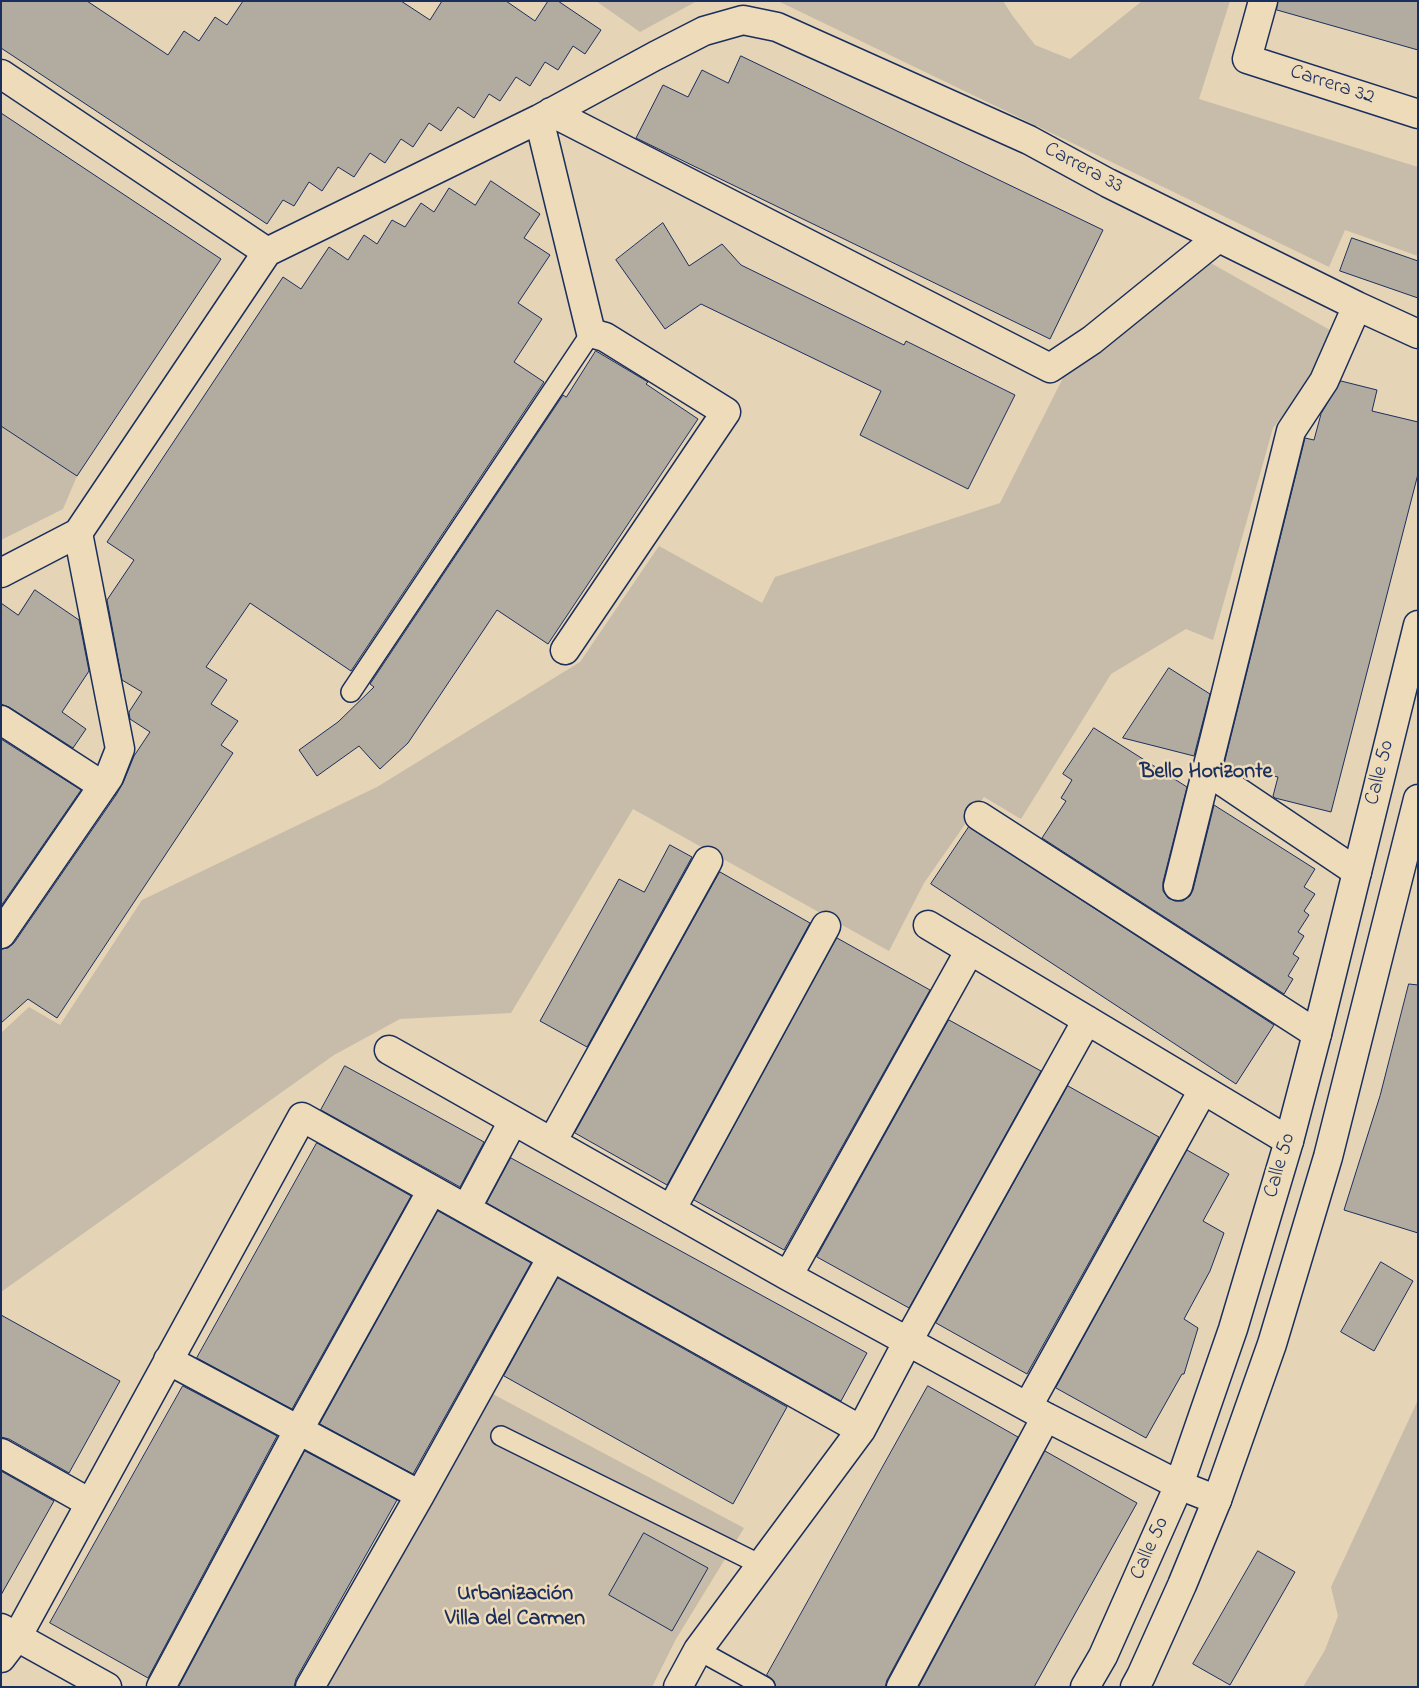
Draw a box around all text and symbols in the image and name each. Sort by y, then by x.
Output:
street label: Carrera 32 [1286,60,1378,112]
street label: Carrera 33 [1039,138,1127,200]
street label: Calle 50 [1361,738,1401,808]
district label: Bello Horizonte [1140,760,1272,786]
street label: Calle 50 [1260,1131,1302,1201]
street label: Calle 50 [1126,1514,1176,1584]
district label: Urbanización Villa del Carmen [445,1582,585,1634]

